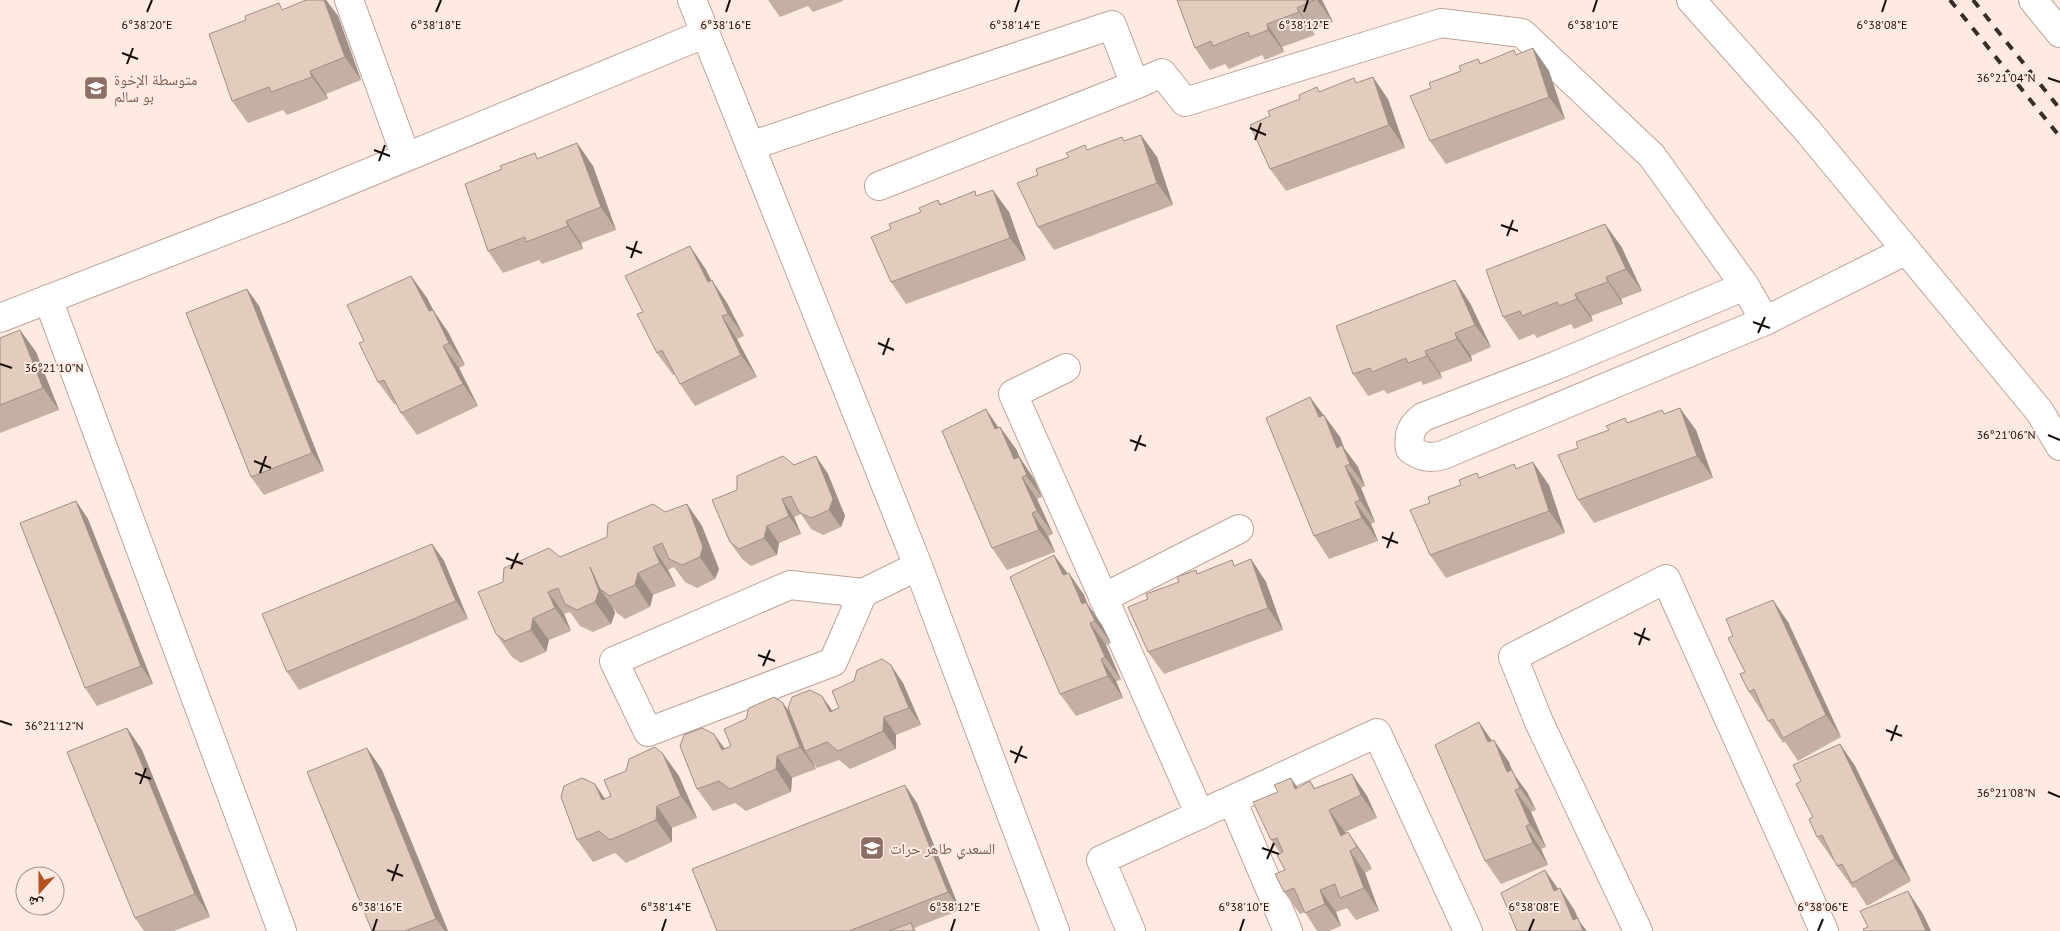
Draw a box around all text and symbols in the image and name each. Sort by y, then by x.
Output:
text: 6°38'20"E [122,17,172,32]
text: 6°38'18"E [411,17,461,32]
text: 6°38'16"E [701,17,751,32]
text: 6°38'14"E [990,17,1040,32]
text: 6°38'12"E [1279,17,1329,32]
text: 6°38'10"E [1568,17,1618,32]
text: 6°38'08"E [1857,17,1907,32]
place label: متوسطة الإخوة بو سالم [114,70,198,107]
text: 36°21'04"N [1976,70,2036,85]
school or university icon: متوسطة الإخوة بو سالم [83,75,109,101]
text: 36°21'10"N [24,360,84,375]
text: 36°21'06"N [1976,427,2036,442]
text: 36°21'12"N [24,718,84,733]
text: 36°21'08"N [1976,785,2036,800]
school or university icon: السعدي طاهر حرات [859,835,885,861]
place label: السعدي طاهر حرات [890,839,995,860]
north arrow [15,866,65,916]
text: ش [25,892,46,914]
text: 6°38'16"E [352,899,402,914]
text: 6°38'14"E [641,899,691,914]
text: 6°38'12"E [930,899,980,914]
text: 6°38'10"E [1219,899,1269,914]
text: 6°38'08"E [1509,899,1559,914]
text: 6°38'06"E [1798,899,1848,914]

